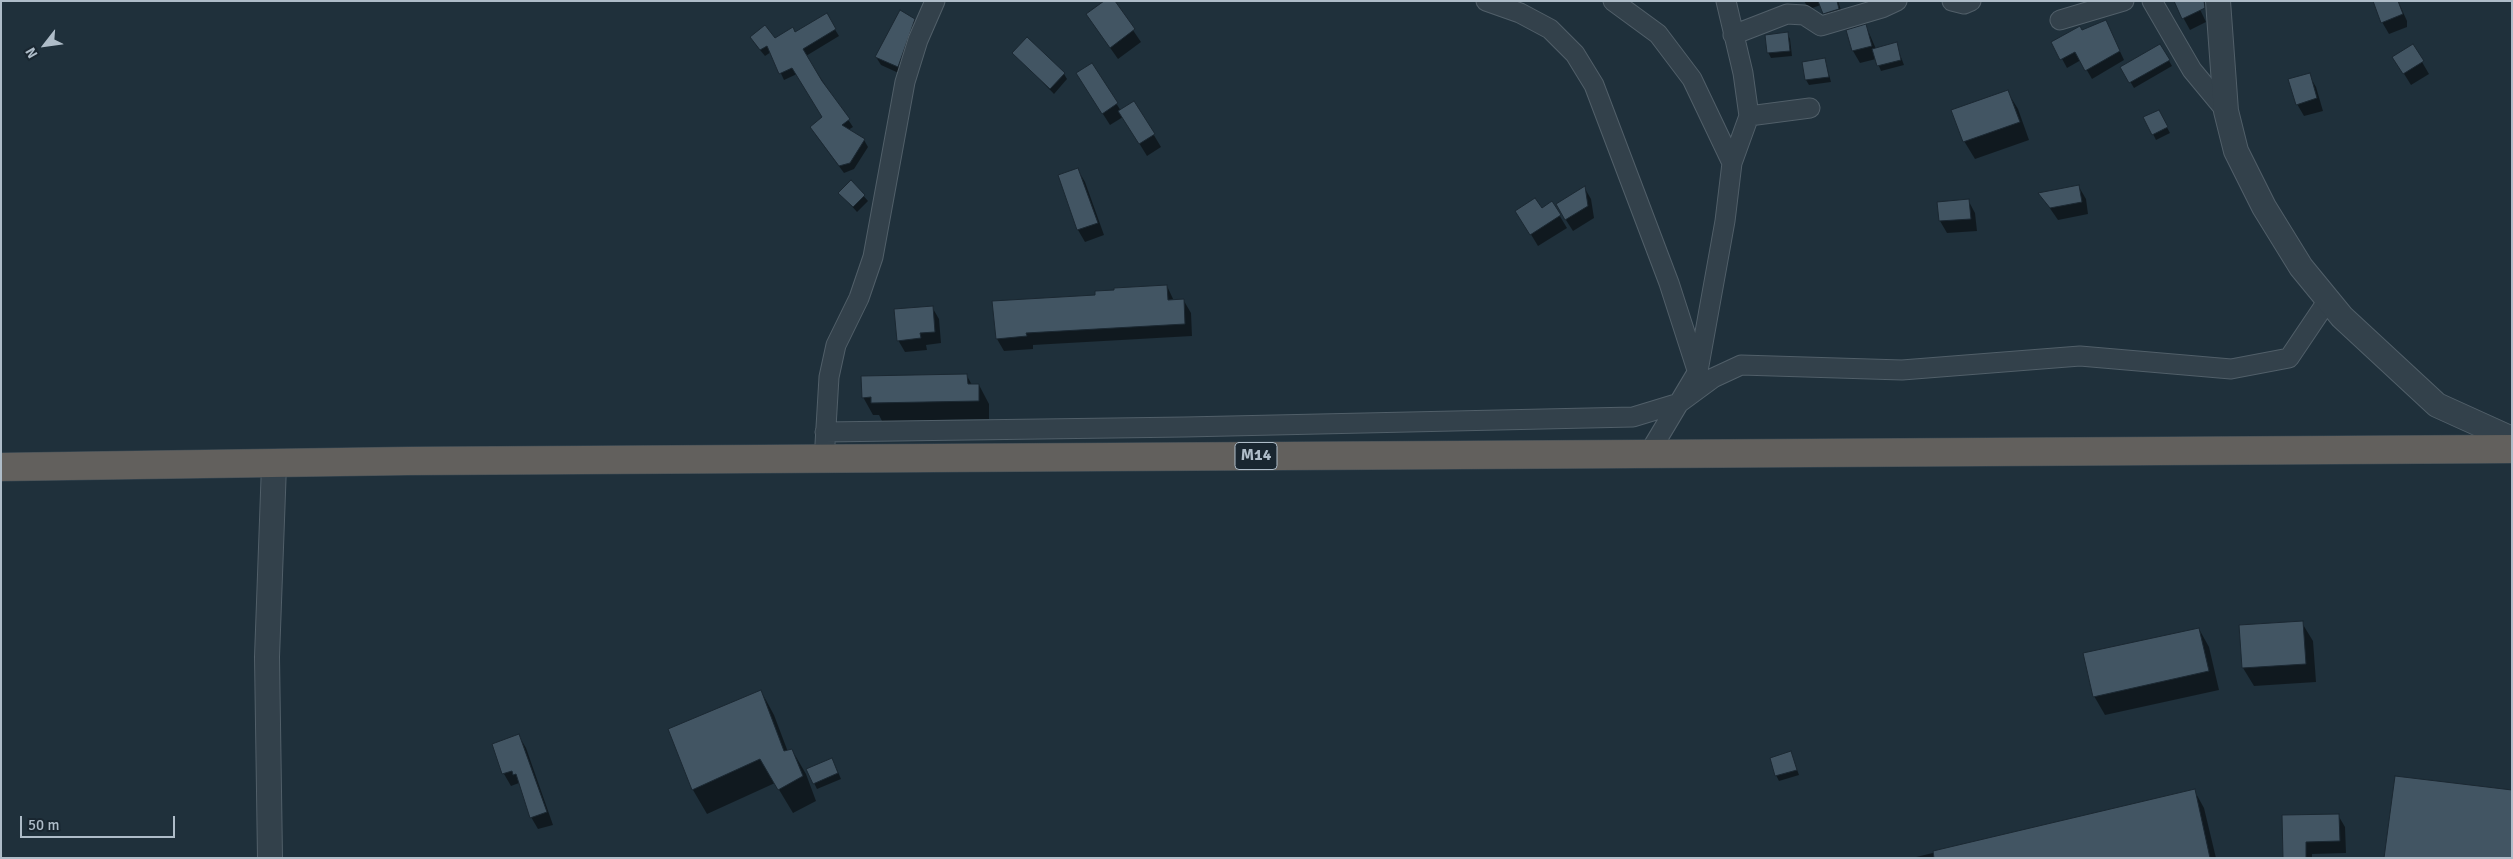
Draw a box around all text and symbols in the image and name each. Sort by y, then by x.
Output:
north arrow [20,20,70,70]
text: N [22,44,41,61]
road number: M14 [1235,442,1277,470]
scale bar [22,806,178,838]
text: 50 m [28,816,59,834]

